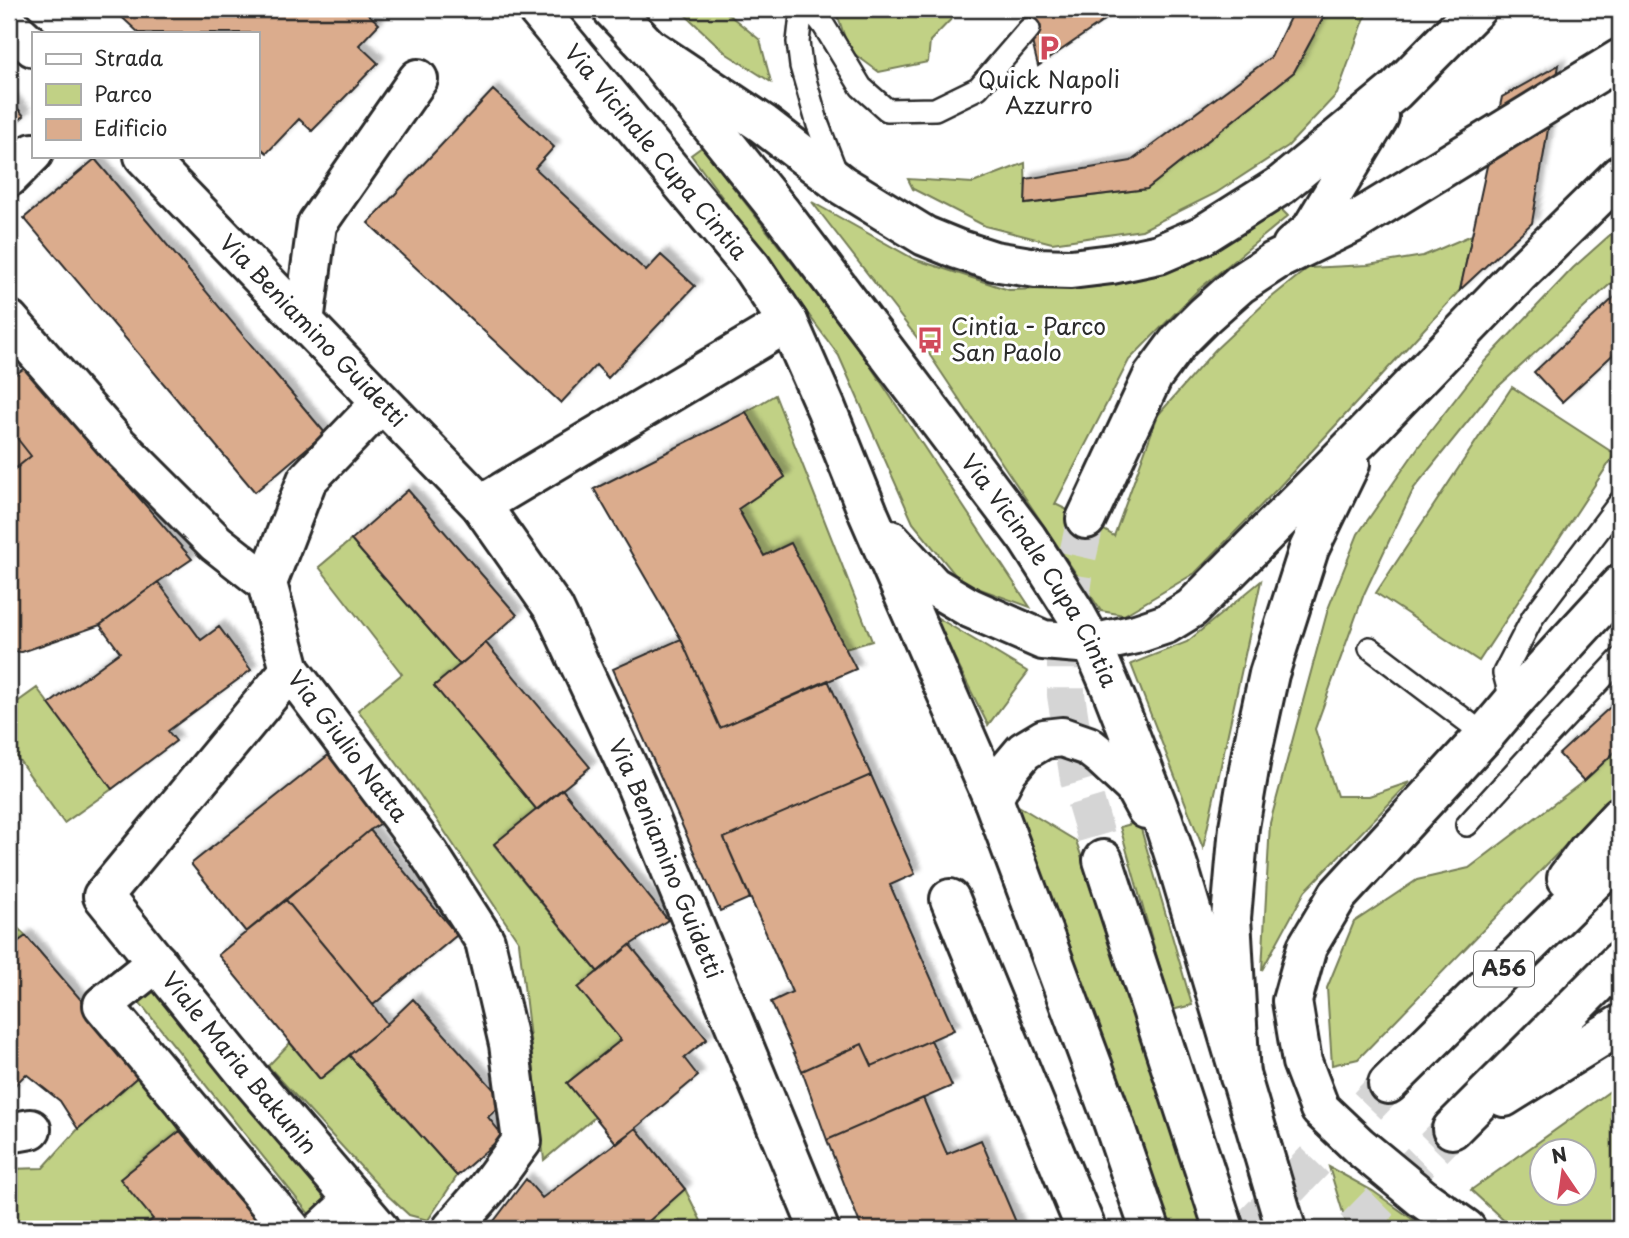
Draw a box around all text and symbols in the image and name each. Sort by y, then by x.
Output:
legend [32,32,259,158]
parking icon: Quick Napoli Azzurro [1034,33,1064,63]
street label: Via Vicinale Cupa Cintia [557,36,758,267]
text: Strada [94,41,164,73]
place label: Quick Napoli Azzurro [978,61,1120,122]
text: Parco [94,77,152,109]
text: Edificio [94,111,167,143]
street label: Via Beniamino Guidetti [212,225,416,434]
place label: Cintia - Parco San Paolo [951,308,1106,369]
bus stop icon: Cintia - Parco San Paolo [915,325,945,355]
street label: Via Vicinale Cupa Cintia [953,446,1128,693]
street label: Via Giulio Natta [280,662,418,829]
street label: Via Beniamino Guidetti [601,733,733,984]
road number: A56 [1474,951,1534,986]
street label: Viale Maria Bakunin [154,963,327,1161]
north arrow [1528,1136,1598,1206]
text: N [1548,1139,1569,1170]

